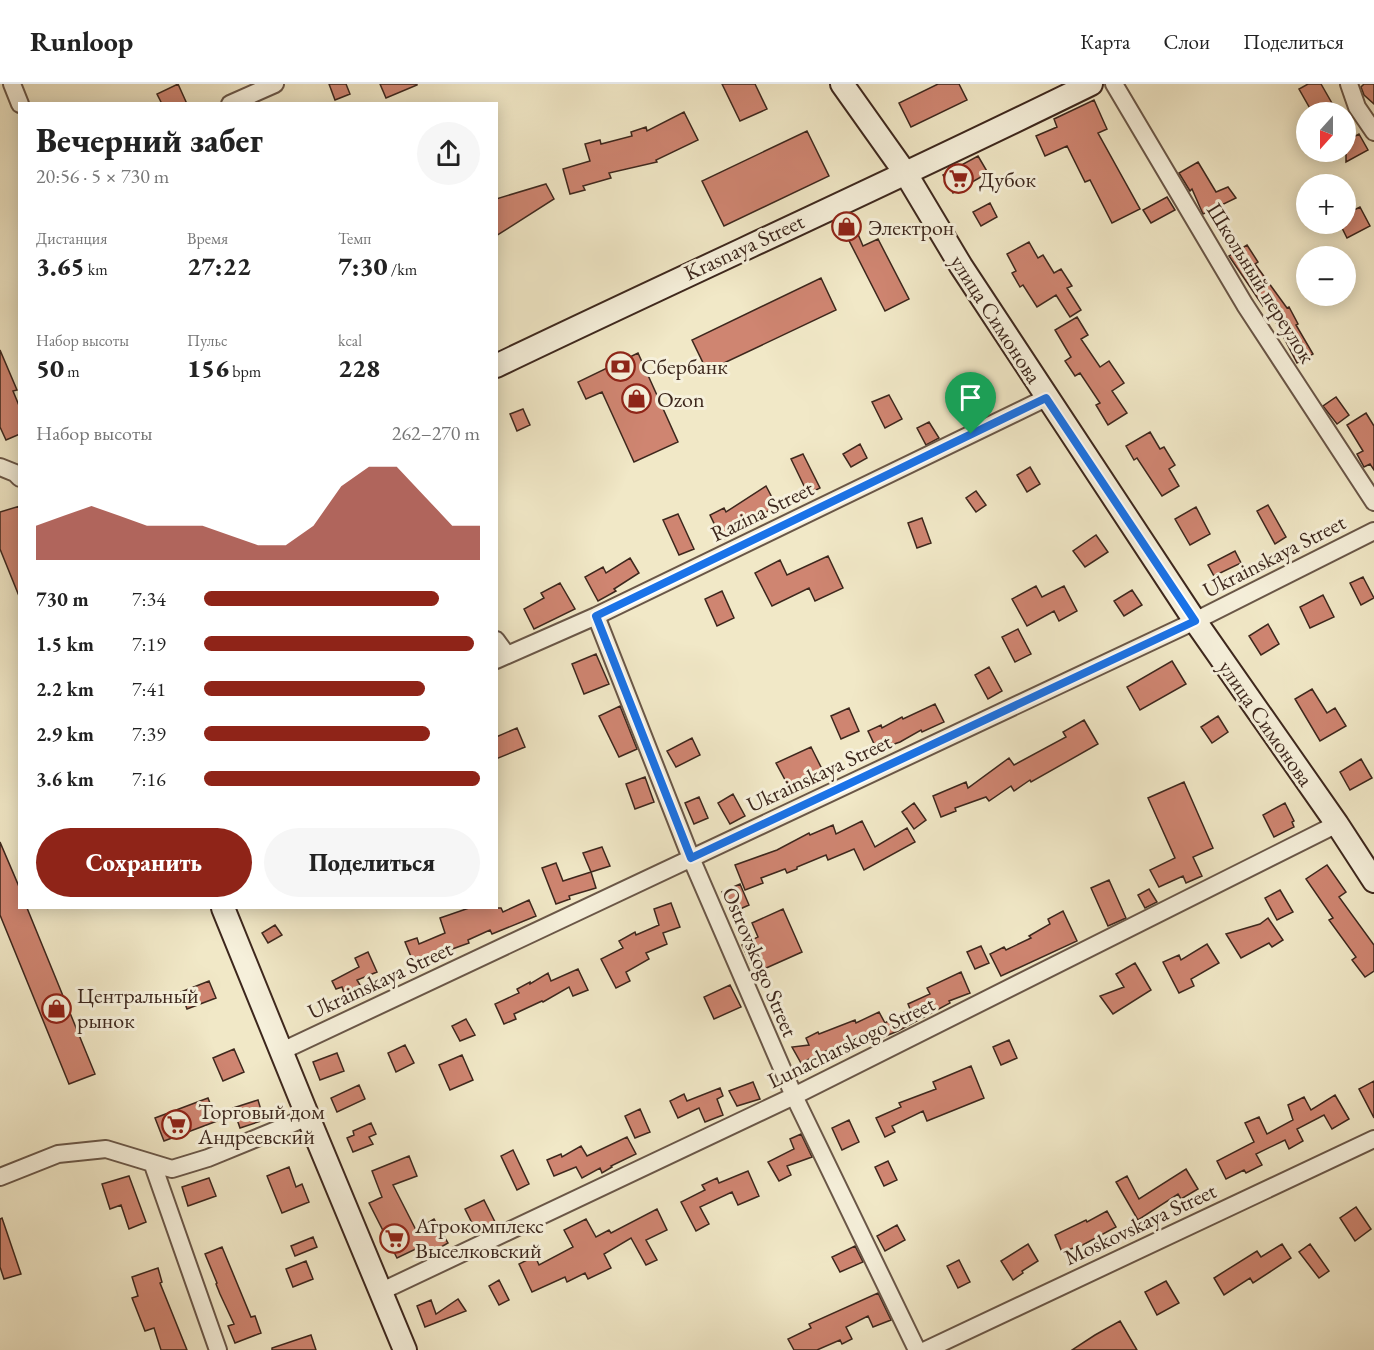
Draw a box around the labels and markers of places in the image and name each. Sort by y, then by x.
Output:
supermarket icon: Дубок [942,163,974,195]
place label: Дубок [979,165,1036,194]
shop icon: Электрон [831,211,863,243]
place label: Электрон [868,213,954,242]
bank icon: Сбербанк [604,350,636,382]
place label: Сбербанк [641,352,728,381]
pin [945,372,996,434]
shop icon: Ozon [620,383,652,415]
place label: Ozon [657,385,705,414]
place label: Центральный рынок [77,981,199,1035]
shop icon: Центральный рынок [40,992,72,1024]
place label: Торговый дом Андреевский [197,1097,325,1151]
supermarket icon: Торговый дом Андреевский [161,1108,193,1140]
place label: Агрокомплекс Выселковский [414,1211,544,1265]
supermarket icon: Агрокомплекс Выселковский [378,1222,410,1254]

